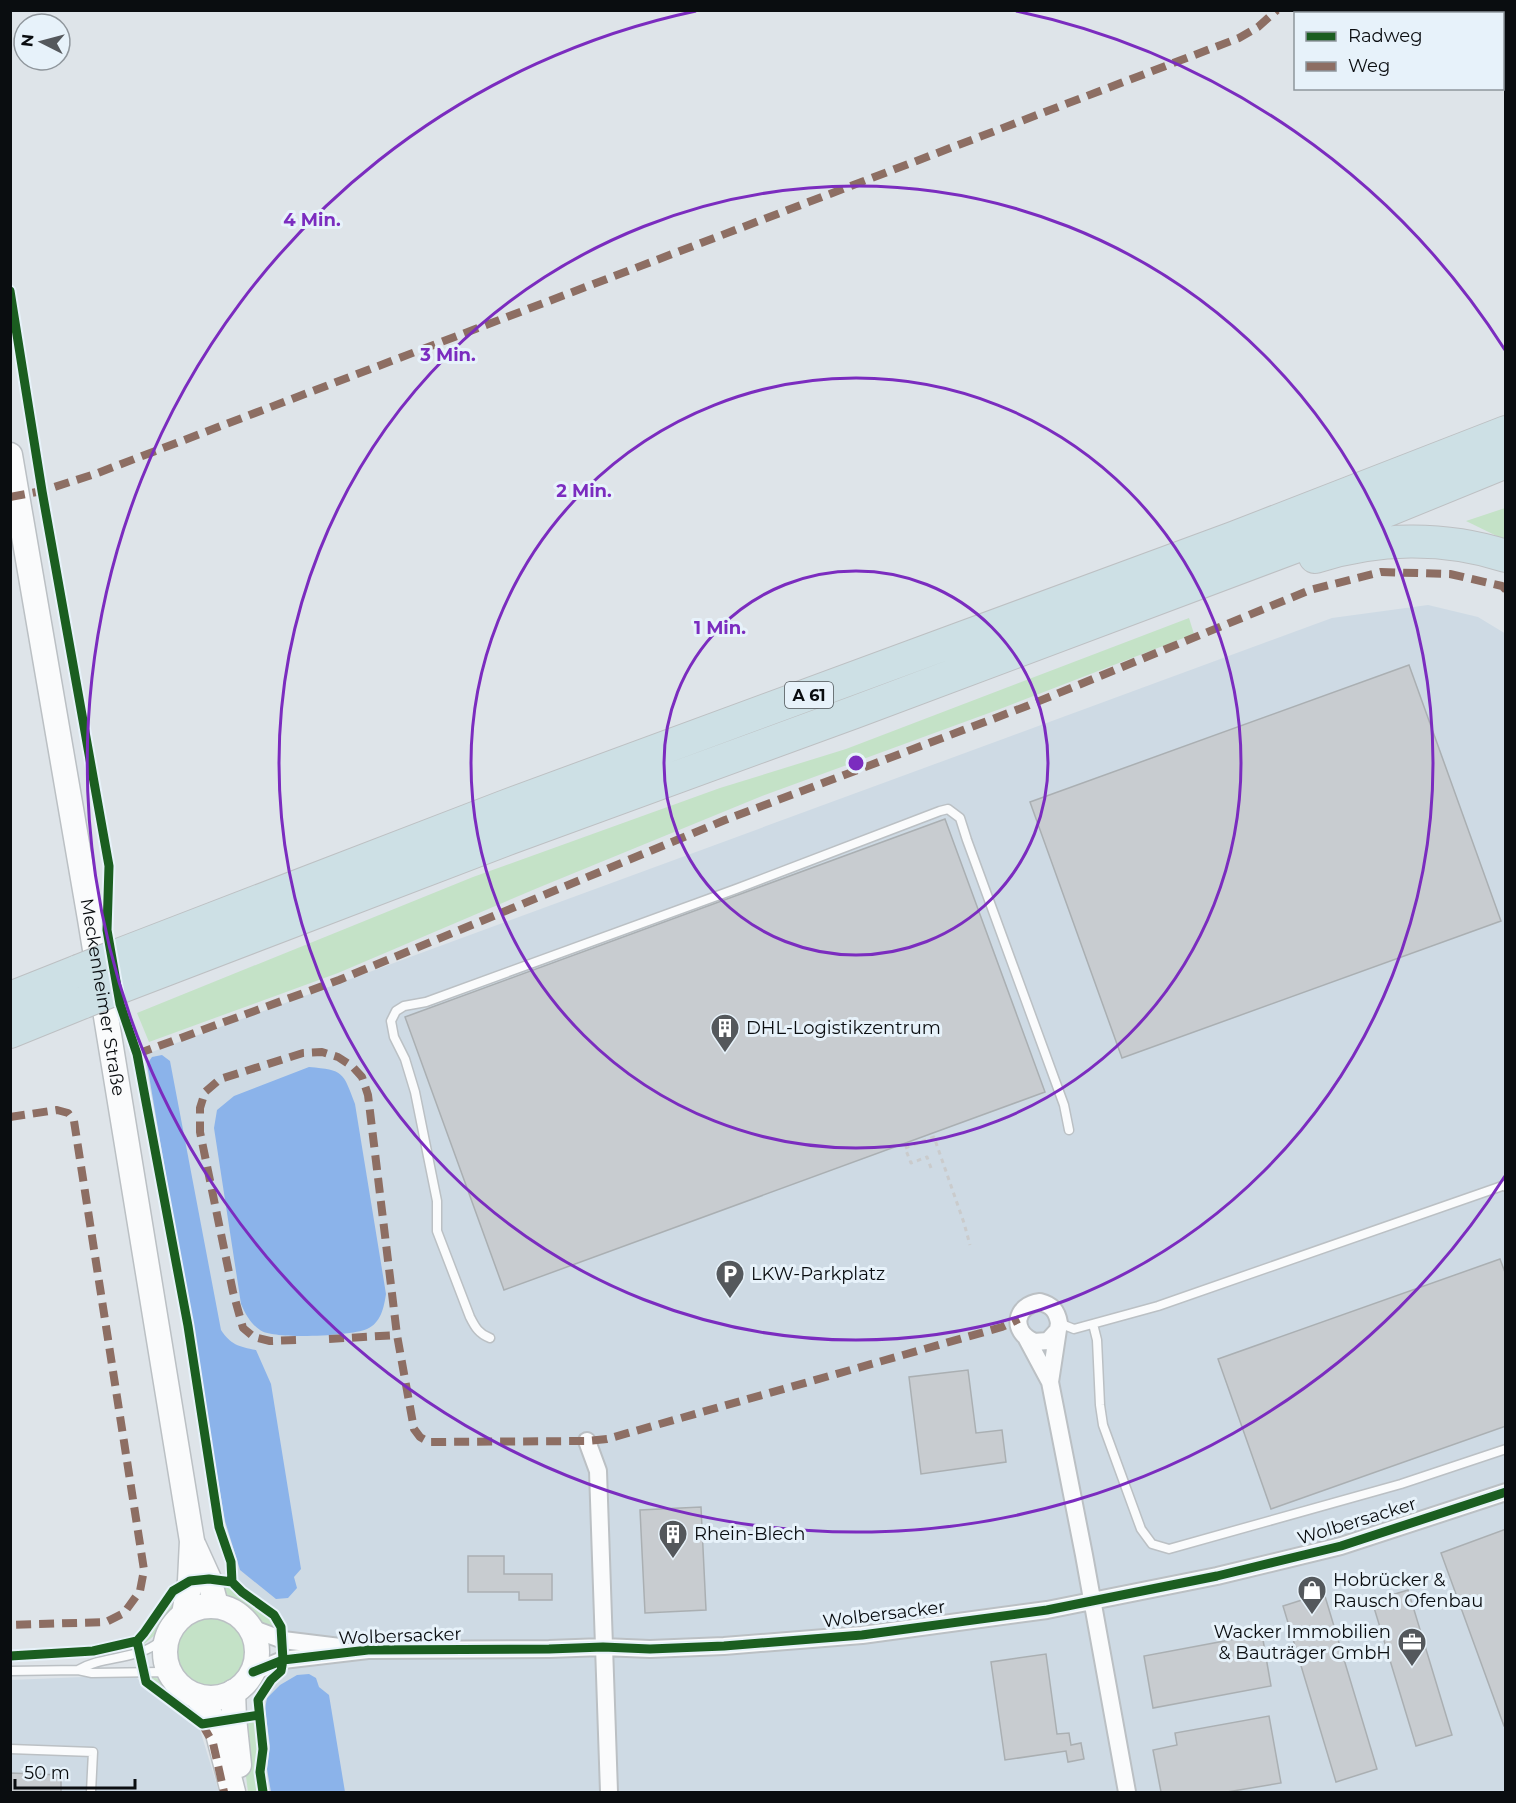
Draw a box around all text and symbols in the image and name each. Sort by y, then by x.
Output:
north arrow [12,12,72,72]
legend [1294,12,1504,90]
text: Radweg [1348,25,1423,47]
text: N [17,33,38,48]
text: Weg [1348,55,1390,77]
text: 4 Min. [283,209,341,231]
text: 3 Min. [419,344,476,366]
text: 2 Min. [556,480,612,502]
text: 1 Min. [694,617,746,639]
road number: A 61 [785,682,833,708]
centre of rings [846,753,866,773]
street label: Meckenheimer Straße [76,897,130,1098]
building icon: DHL-Logistikzentrum [709,1012,741,1054]
place label: DHL-Logistikzentrum [746,1017,941,1039]
parking icon: LKW-Parkplatz [714,1258,746,1300]
place label: LKW-Parkplatz [751,1263,885,1285]
street label: Wolbersacker [1295,1492,1419,1550]
building icon: Rhein-Blech [657,1518,689,1560]
place label: Rhein-Blech [694,1523,805,1545]
place label: Hobrücker & Rausch Ofenbau [1333,1569,1483,1612]
shop icon: Hobrücker & Rausch Ofenbau [1296,1574,1328,1616]
street label: Wolbersacker [821,1596,947,1632]
place label: Wacker Immobilien & Bauträger GmbH [1214,1621,1391,1664]
street label: Wolbersacker [338,1623,462,1649]
office icon: Wacker Immobilien & Bauträger GmbH [1396,1626,1428,1668]
scale bar [15,1752,135,1790]
text: 50 m [24,1762,70,1784]

